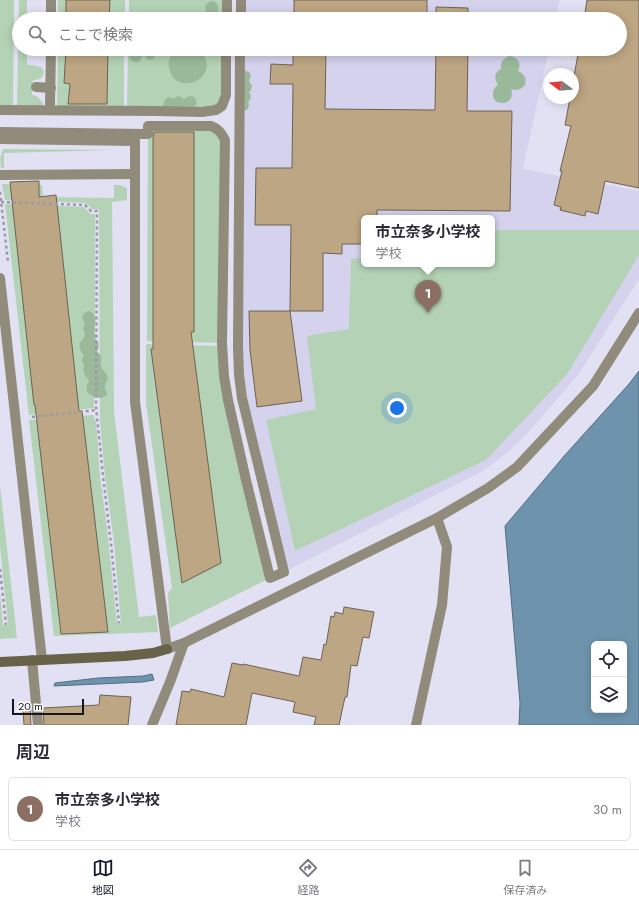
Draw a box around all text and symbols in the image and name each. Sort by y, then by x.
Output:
search box [12,12,627,56]
icon: search [26,23,48,45]
text: ここで検索 [58,24,133,46]
north arrow [543,68,579,104]
popup [361,215,495,267]
text: 市立奈多小学校 [375,221,481,243]
text: 学校 [375,244,402,263]
pin: 1 [415,280,441,313]
your location [387,398,407,418]
map controls [591,641,627,713]
button: locate [591,641,627,677]
button: layers [591,677,627,713]
scale bar [12,697,84,716]
text: 20 m [18,698,43,714]
text: 周辺 [16,740,50,764]
text: 市立奈多小学校 [55,789,160,811]
text: 1 [27,800,33,819]
text: 30 m [593,800,622,819]
text: 学校 [55,812,81,831]
tab: 地図 [92,857,114,898]
tab: 経路 [297,857,319,898]
tab: 保存済み [503,857,547,898]

